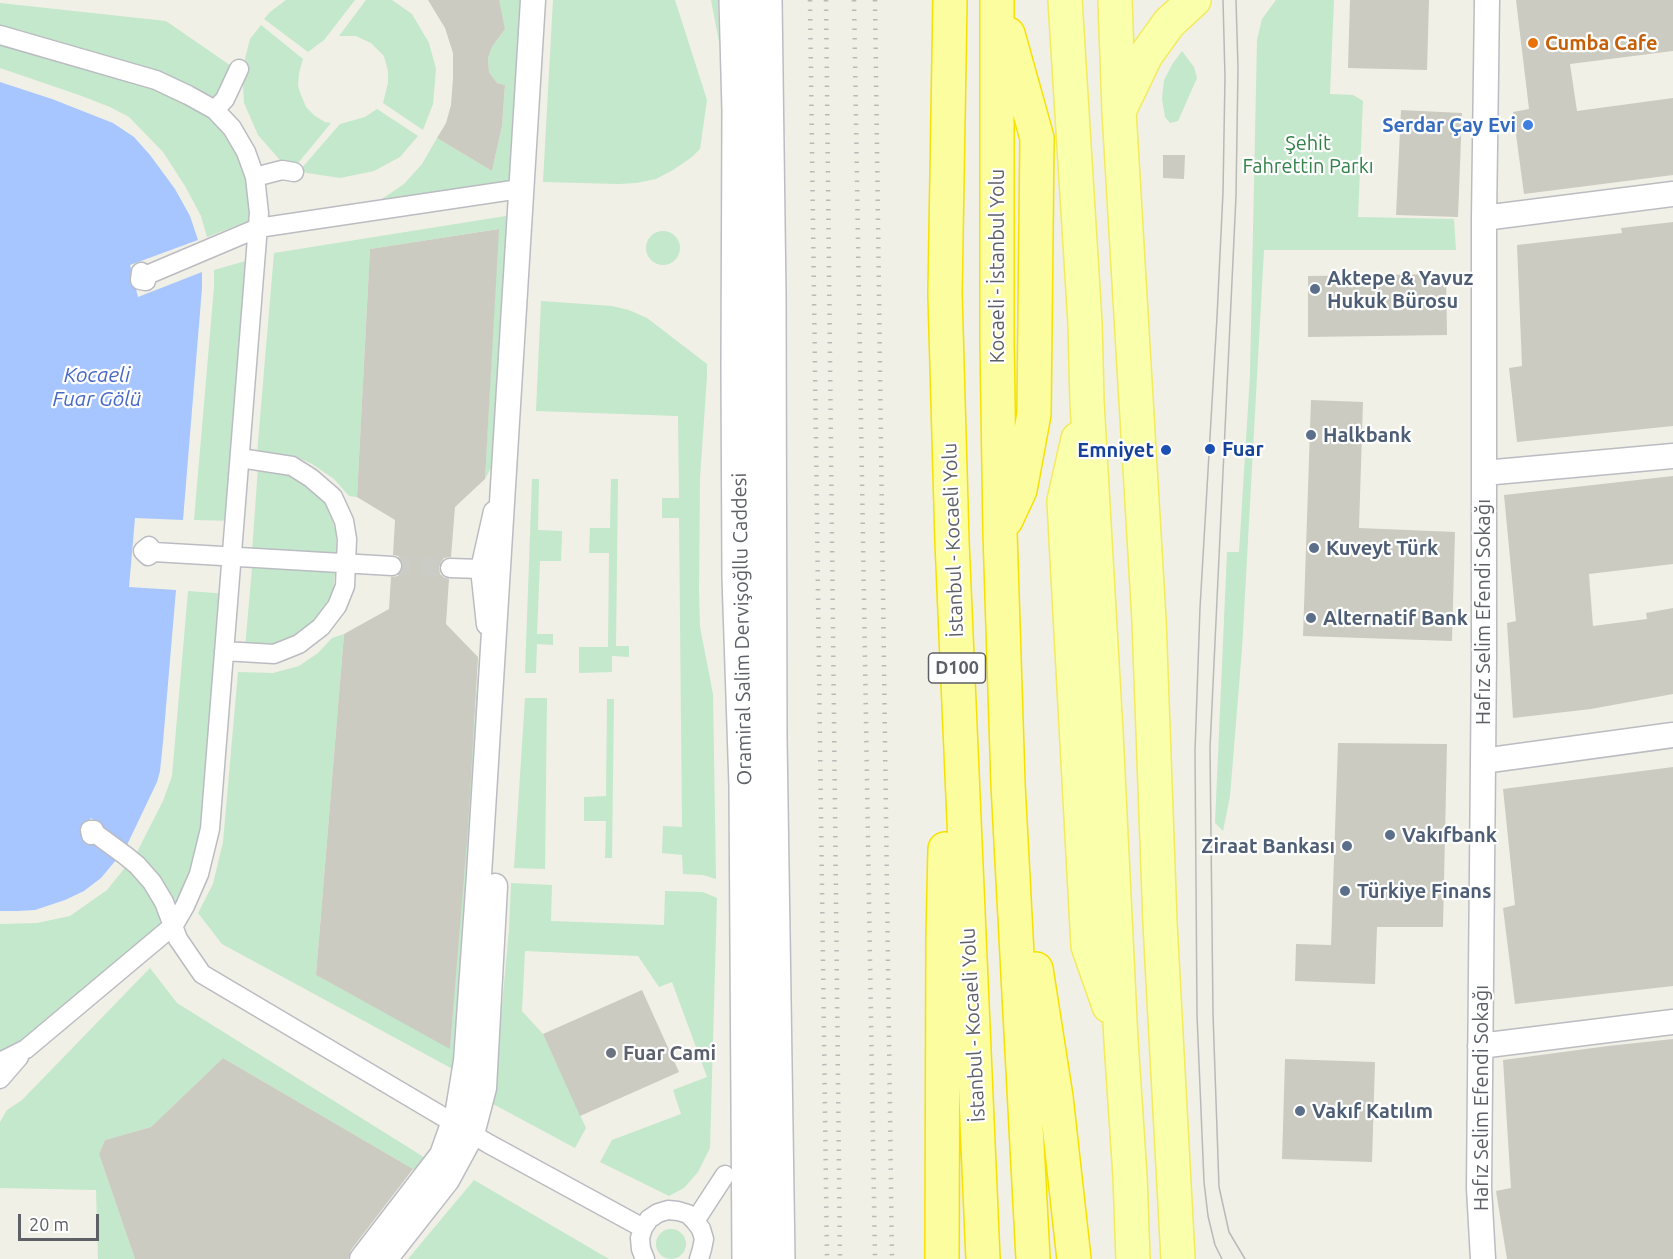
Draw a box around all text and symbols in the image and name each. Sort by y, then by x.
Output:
place label: Cumba Cafe [1545,31,1657,55]
marker: Cumba Cafe [1526,36,1540,50]
place label: Serdar Çay Evi [1382,113,1516,137]
marker: Serdar Çay Evi [1521,118,1535,132]
park label: Şehit Fahrettin Parkı [1242,131,1374,178]
street label: Kocaeli - İstanbul Yolu [985,169,1009,363]
place label: Aktepe & Yavuz Hukuk Bürosu [1327,266,1473,313]
marker: Aktepe & Yavuz Hukuk Bürosu [1308,282,1322,296]
water label: Kocaeli Fuar Gölü [53,362,141,412]
place label: Halkbank [1323,423,1411,447]
marker: Halkbank [1304,428,1318,442]
place label: Fuar [1222,437,1264,461]
place label: Emniyet [1077,438,1154,462]
street label: İstanbul - Kocaeli Yolu [938,442,968,638]
marker: Fuar [1203,442,1217,456]
marker: Emniyet [1159,443,1173,457]
street label: Oramiral Salim Dervişoğllu Caddesi [727,473,757,785]
street label: Hafız Selim Efendi Sokağı [1471,499,1495,725]
place label: Kuveyt Türk [1326,536,1438,560]
marker: Kuveyt Türk [1307,541,1321,555]
place label: Alternatif Bank [1323,606,1468,630]
marker: Alternatif Bank [1304,611,1318,625]
road number: D100 [928,653,986,683]
place label: Vakıfbank [1402,823,1497,847]
marker: Vakıfbank [1383,828,1397,842]
place label: Ziraat Bankası [1201,834,1335,858]
marker: Ziraat Bankası [1340,839,1354,853]
place label: Türkiye Finans [1357,879,1491,903]
marker: Türkiye Finans [1338,884,1352,898]
street label: İstanbul - Kocaeli Yolu [956,927,990,1123]
street label: Hafız Selim Efendi Sokağı [1469,985,1493,1211]
place label: Fuar Cami [623,1041,716,1065]
marker: Fuar Cami [604,1046,618,1060]
place label: Vakıf Katılım [1312,1099,1433,1123]
marker: Vakıf Katılım [1293,1104,1307,1118]
scale bar [21,1202,102,1240]
text: 20 m [29,1214,69,1234]

